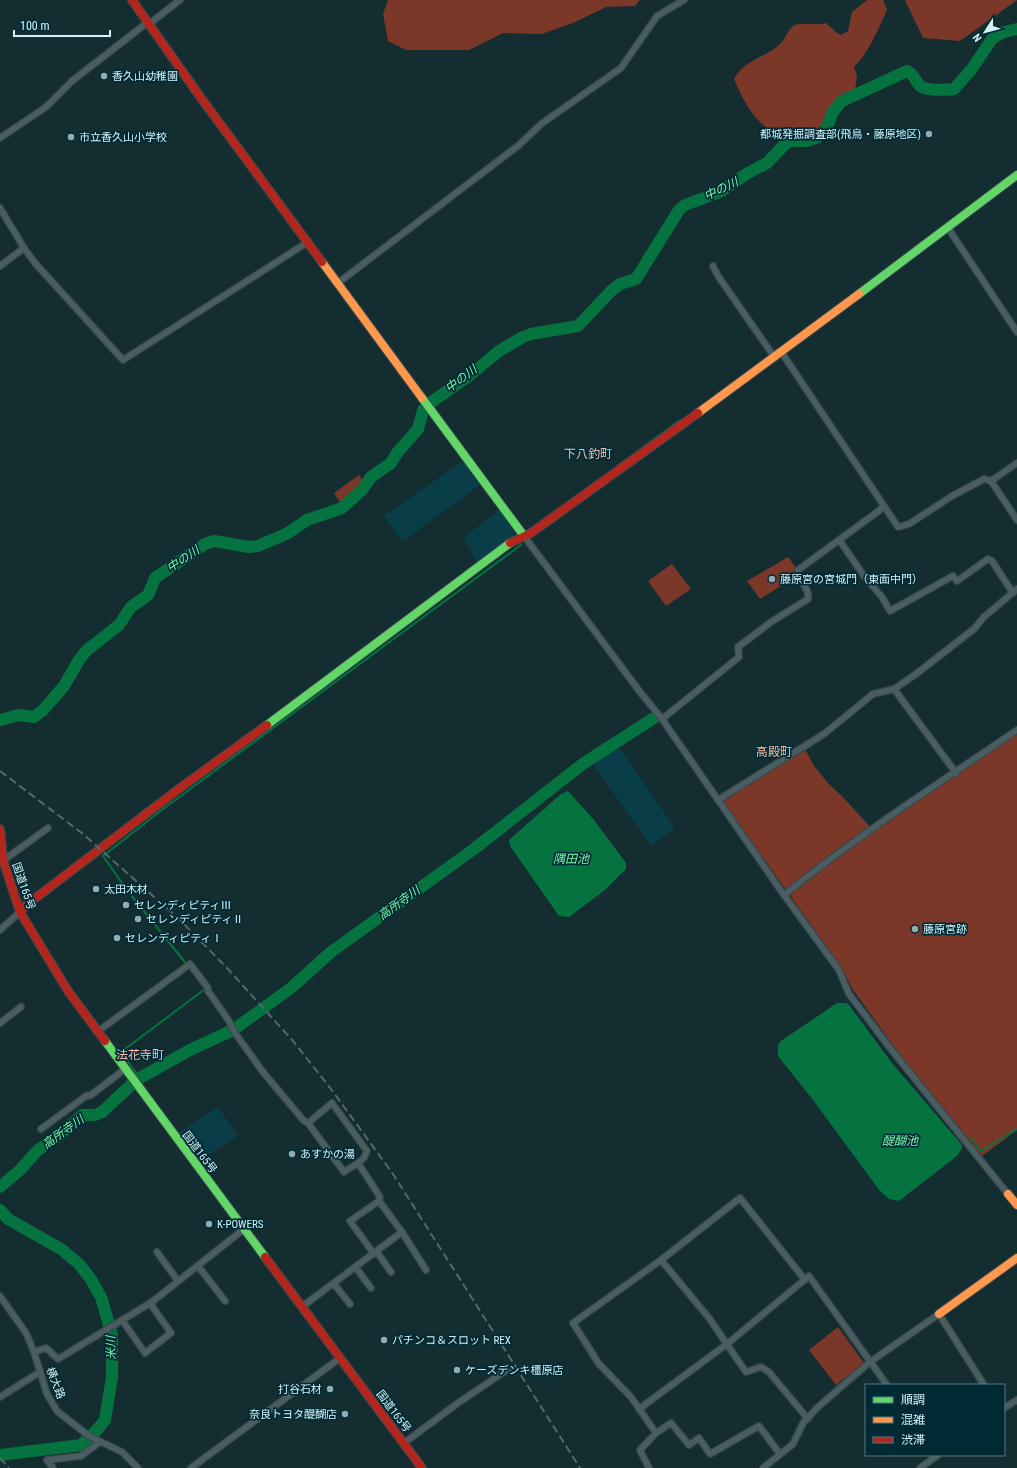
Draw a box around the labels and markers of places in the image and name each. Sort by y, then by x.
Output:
place label: 香久山幼稚園 [112,70,178,83]
marker: 香久山幼稚園 [99,71,109,81]
place label: 都城発掘調査部(飛鳥・藤原地区) [760,128,921,141]
marker: 都城発掘調査部(飛鳥・藤原地区) [924,129,934,139]
place label: 市立香久山小学校 [79,131,167,144]
marker: 市立香久山小学校 [66,132,76,142]
place label: 藤原宮の宮城門（東面中門） [780,573,923,586]
marker: 藤原宮の宮城門（東面中門） [767,574,777,584]
place label: 太田木材 [104,883,148,896]
marker: 太田木材 [91,884,101,894]
place label: セレンディピティⅢ [134,899,232,912]
marker: セレンディピティⅢ [121,900,131,910]
place label: セレンディピティⅡ [146,913,244,926]
marker: セレンディピティⅡ [133,914,143,924]
place label: 藤原宮跡 [923,923,967,936]
marker: 藤原宮跡 [910,924,920,934]
place label: セレンディピティⅠ [125,932,223,945]
marker: セレンディピティⅠ [112,933,122,943]
place label: あすかの湯 [300,1148,355,1161]
marker: あすかの湯 [287,1149,297,1159]
place label: K-POWERS [217,1218,264,1231]
marker: K-POWERS [204,1219,214,1229]
place label: パチンコ＆スロット REX [392,1334,511,1347]
marker: パチンコ＆スロット REX [379,1335,389,1345]
place label: ケーズデンキ橿原店 [465,1364,563,1377]
marker: ケーズデンキ橿原店 [452,1365,462,1375]
place label: 打谷石材 [278,1383,322,1396]
marker: 打谷石材 [325,1384,335,1394]
place label: 奈良トヨタ醍醐店 [249,1408,337,1421]
marker: 奈良トヨタ醍醐店 [340,1409,350,1419]

